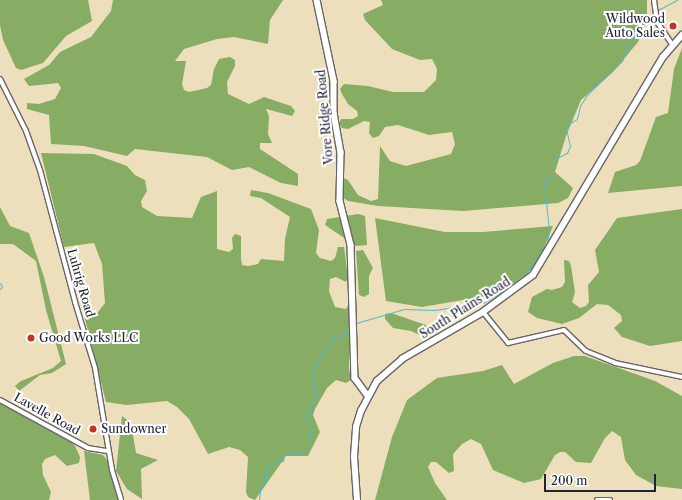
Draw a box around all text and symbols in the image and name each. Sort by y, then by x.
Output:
place label: Wildwood Auto Sales [605,12,665,40]
marker: Wildwood Auto Sales [668,21,678,31]
street label: Vore Ridge Road [314,69,336,165]
street label: Luhrig Road [64,247,98,319]
street label: South Plains Road [417,274,513,342]
place label: Good Works LLC [39,331,139,345]
marker: Good Works LLC [26,333,36,343]
street label: Lavelle Road [11,390,83,438]
place label: Sundowner [101,422,167,436]
marker: Sundowner [88,424,98,434]
scale bar [546,466,658,492]
text: 200 m [551,473,588,488]

